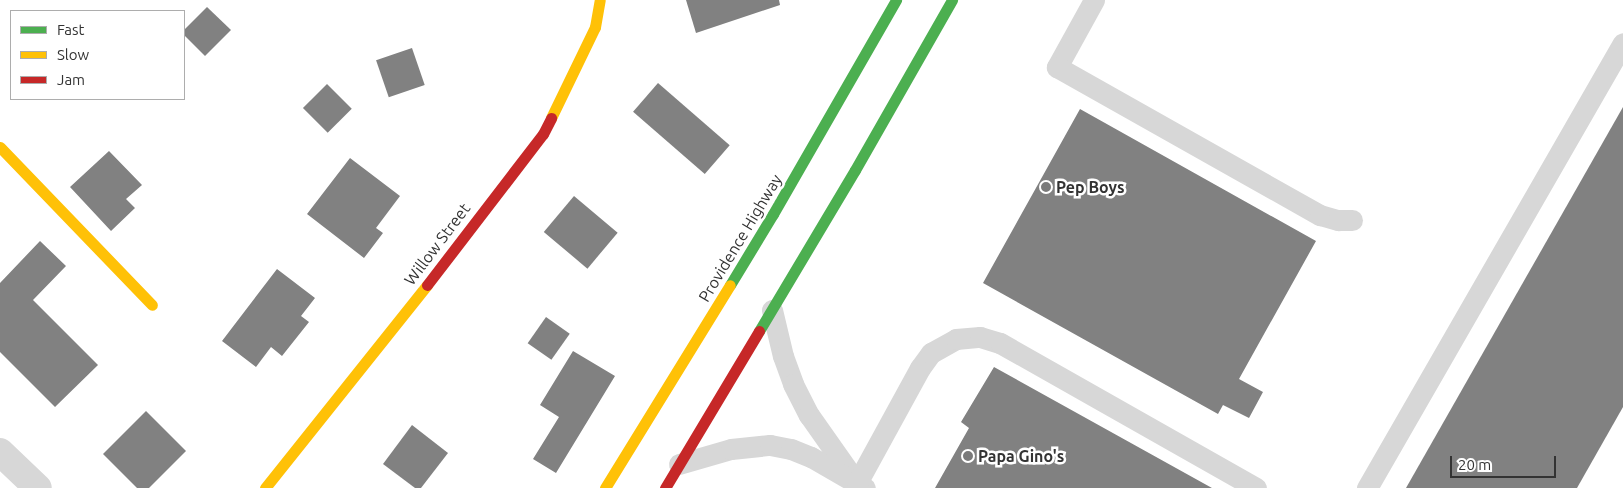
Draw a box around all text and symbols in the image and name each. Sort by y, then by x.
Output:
legend [10,10,185,100]
text: Fast [57,21,84,38]
text: Slow [57,46,89,63]
text: Jam [57,71,85,88]
street label: Providence Highway [694,171,786,305]
place label: Pep Boys [1056,177,1125,197]
marker: Pep Boys [1040,181,1052,193]
street label: Willow Street [400,199,474,289]
place label: Papa Gino's [978,446,1064,466]
scale bar [1453,446,1559,478]
marker: Papa Gino's [962,450,974,462]
text: 20 m [1458,456,1491,473]

